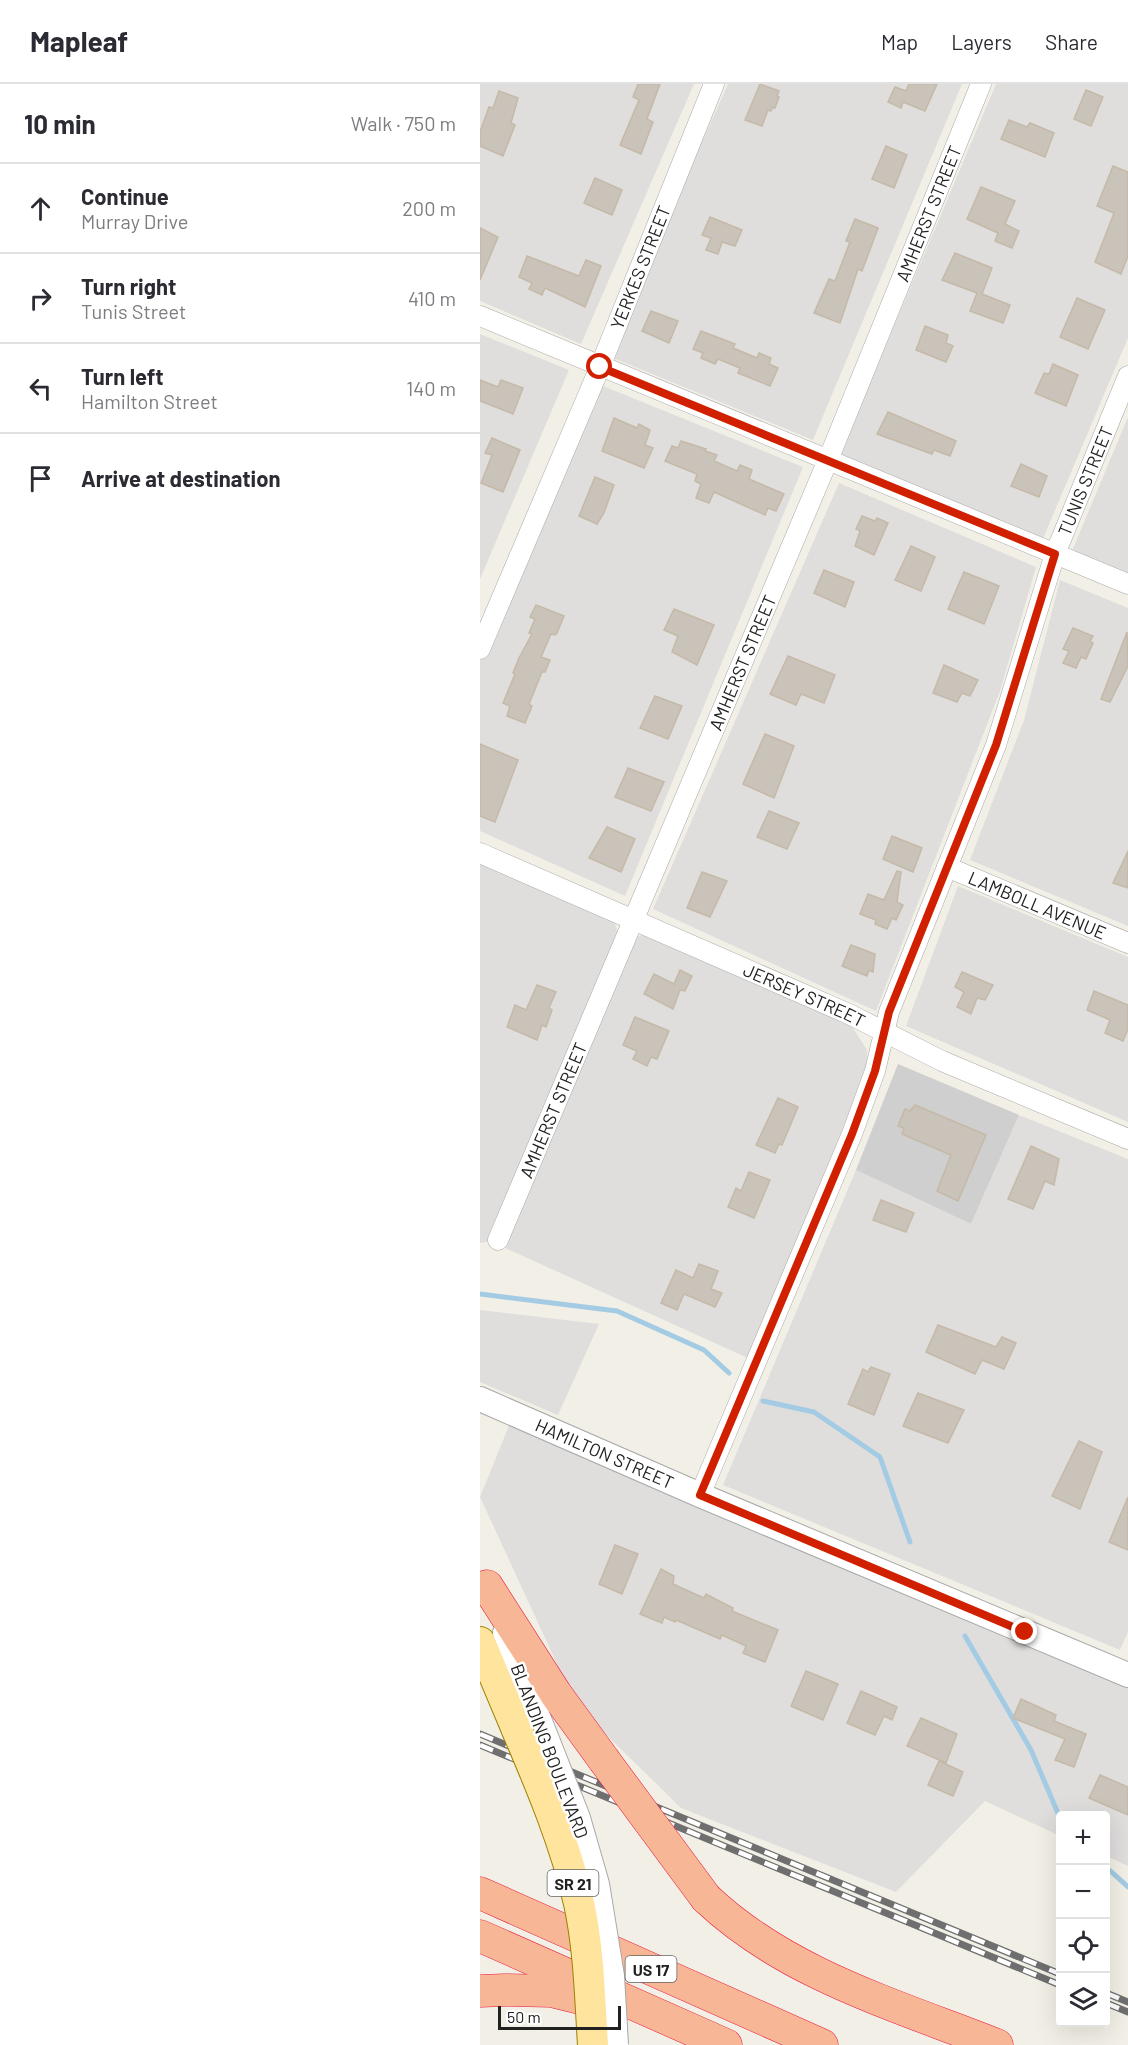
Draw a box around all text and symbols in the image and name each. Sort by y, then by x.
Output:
text: Mapleaf [30,24,128,58]
text: Map [881,29,918,54]
text: Layers [951,29,1012,54]
text: Share [1045,29,1098,54]
text: 10 min [24,108,96,139]
text: Walk · 750 m [351,111,456,135]
street label: AMHERST STREET [891,142,966,285]
text: Continue [81,183,169,209]
icon: ahead [24,192,57,225]
text: 200 m [402,196,456,220]
street label: YERKES STREET [605,202,675,332]
text: Murray Drive [81,209,188,233]
text: Turn right [81,273,176,299]
icon: right [24,282,57,315]
text: 410 m [408,286,456,310]
text: Tunis Street [81,299,186,323]
route start [586,353,612,379]
text: Turn left [81,363,164,389]
icon: left [24,372,57,405]
text: 140 m [406,376,456,400]
text: Hamilton Street [81,389,218,413]
street label: TUNIS STREET [1053,423,1117,539]
icon: arrive [24,462,57,495]
text: Arrive at destination [81,465,280,491]
street label: AMHERST STREET [704,592,781,734]
street label: LAMBOLL AVENUE [965,866,1110,944]
street label: JERSEY STREET [740,958,869,1031]
street label: AMHERST STREET [515,1039,591,1181]
street label: HAMILTON STREET [532,1414,677,1493]
route end [1011,1618,1037,1644]
street label: BLANDING BOULEVARD [507,1661,593,1841]
map controls [1056,1811,1110,2027]
button: + [1056,1811,1110,1865]
button: − [1056,1865,1110,1919]
road number: SR 21 [548,1870,598,1896]
button: locate [1056,1919,1110,1973]
road number: US 17 [626,1956,676,1982]
button: layers [1056,1973,1110,2027]
scale bar [498,2003,621,2030]
text: 50 m [507,2007,541,2026]

